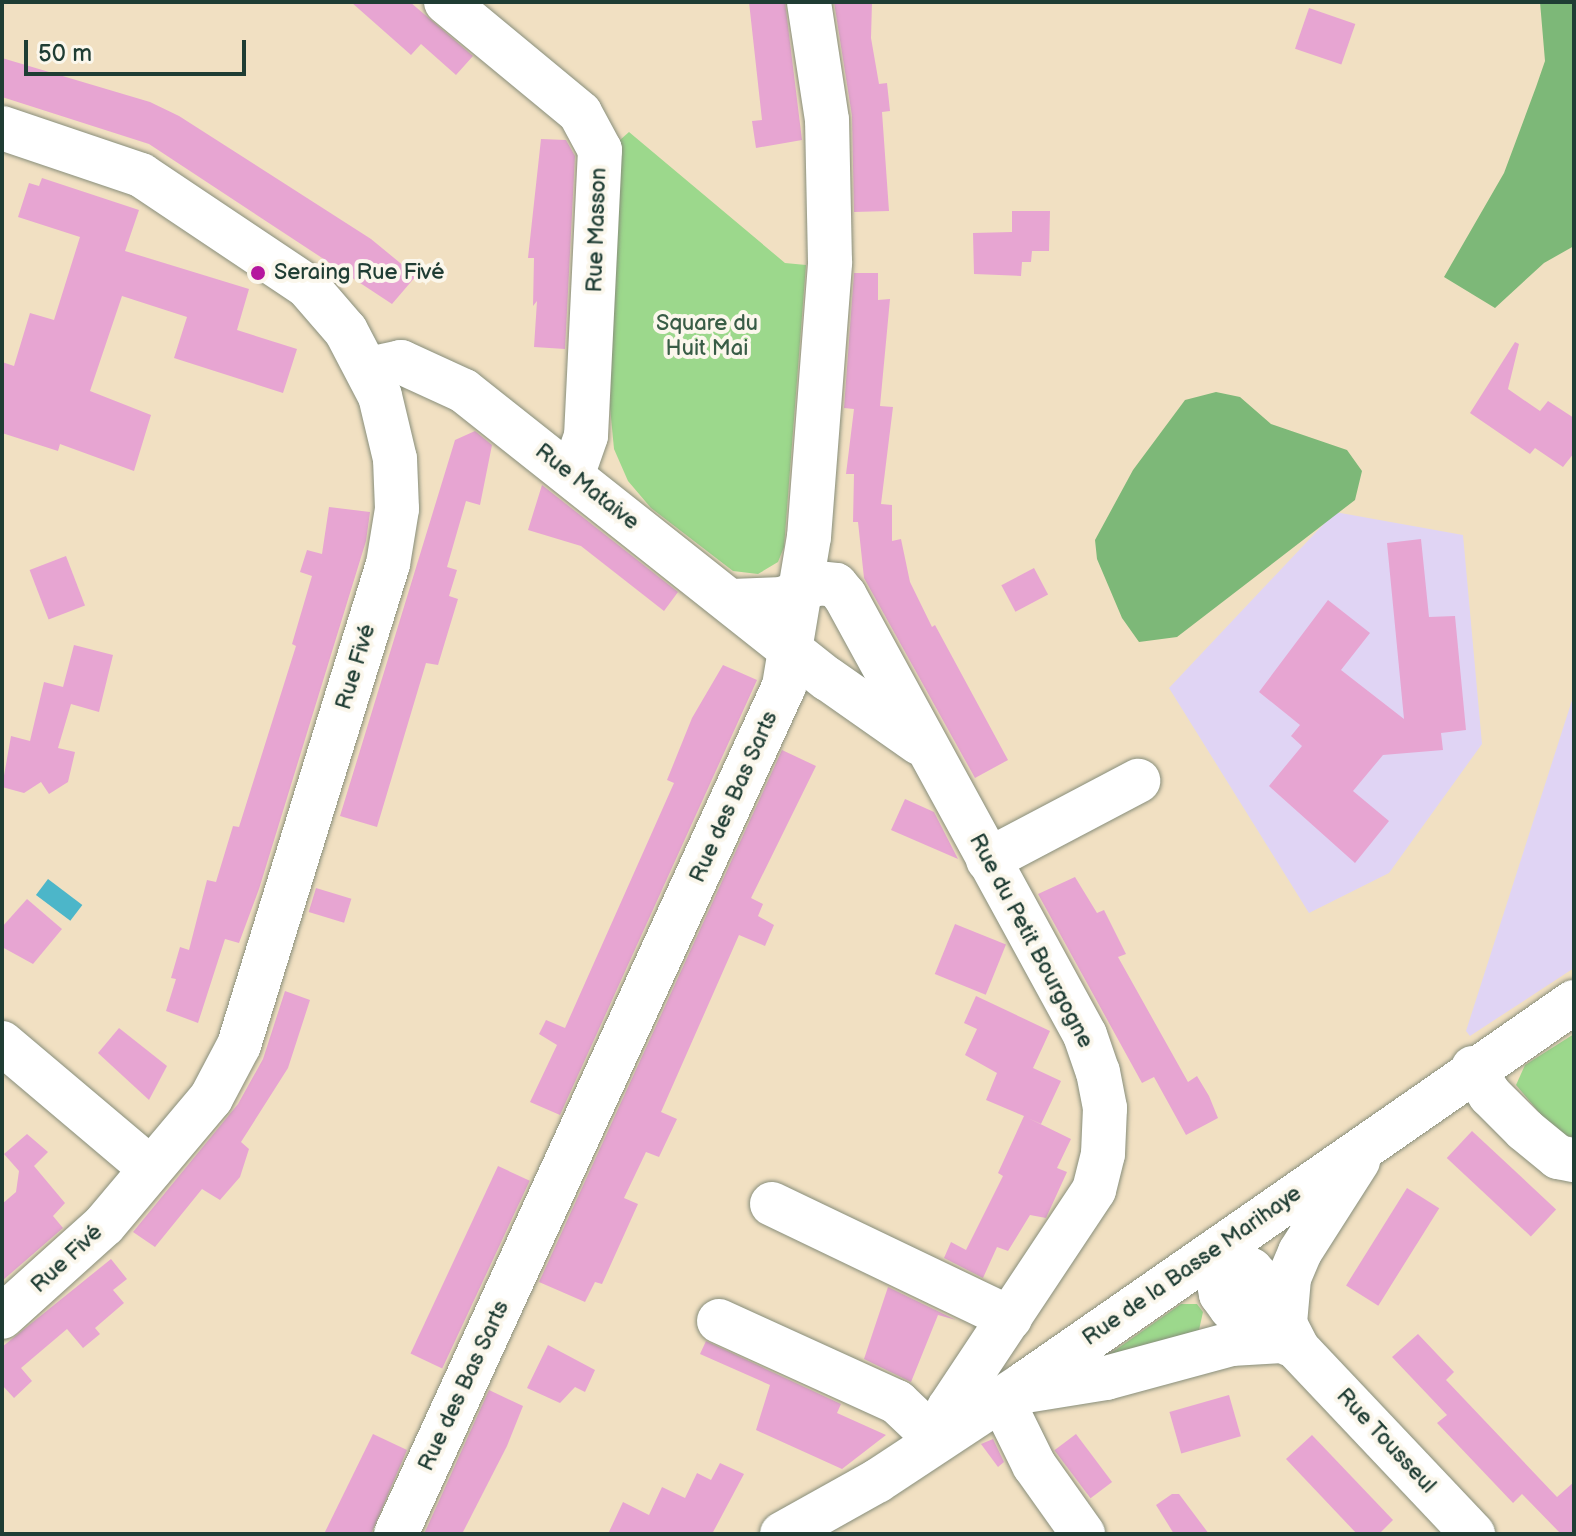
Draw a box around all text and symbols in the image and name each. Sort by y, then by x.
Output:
scale bar [28,24,250,74]
text: 50 m [38,39,92,68]
street label: Rue Masson [582,167,612,293]
place label: Seraing Rue Fivé [274,260,444,286]
marker: Seraing Rue Fivé [249,264,267,282]
park label: Square du Huit Mai [656,310,758,362]
street label: Rue Mataive [530,438,644,536]
street label: Rue Fivé [331,621,381,713]
street label: Rue des Bas Sarts [684,707,784,887]
street label: Rue du Petit Bourgogne [963,829,1099,1053]
street label: Rue de la Basse Marihaye [1078,1180,1306,1352]
street label: Rue Fivé [26,1219,108,1299]
street label: Rue des Bas Sarts [413,1297,515,1475]
street label: Rue Tousseul [1331,1383,1441,1499]

